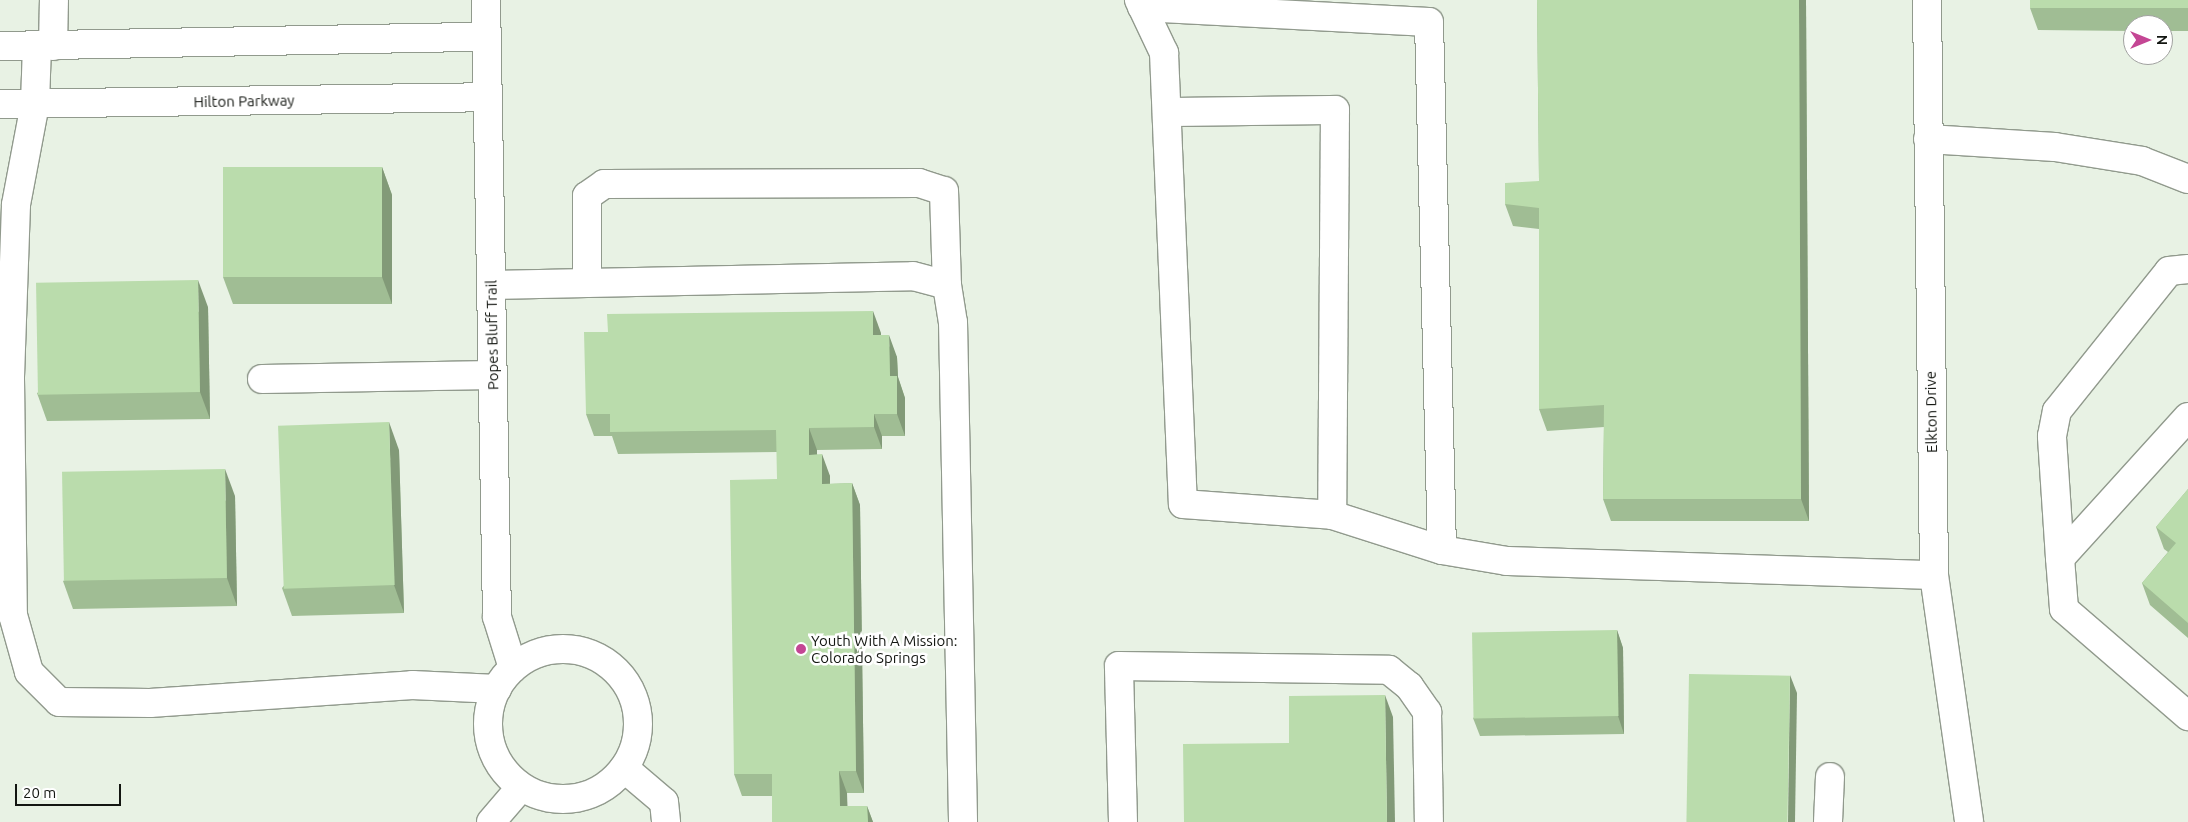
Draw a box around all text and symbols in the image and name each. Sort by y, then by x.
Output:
north arrow [2123,15,2173,65]
text: N [2154,35,2170,45]
street label: Hilton Parkway [193,91,295,111]
street label: Popes Bluff Trail [482,280,502,390]
street label: Elkton Drive [1921,371,1941,453]
place label: Youth With A Mission: Colorado Springs [811,631,958,666]
marker: Youth With A Mission: Colorado Springs [795,643,807,655]
scale bar [18,774,124,806]
text: 20 m [23,784,56,801]

